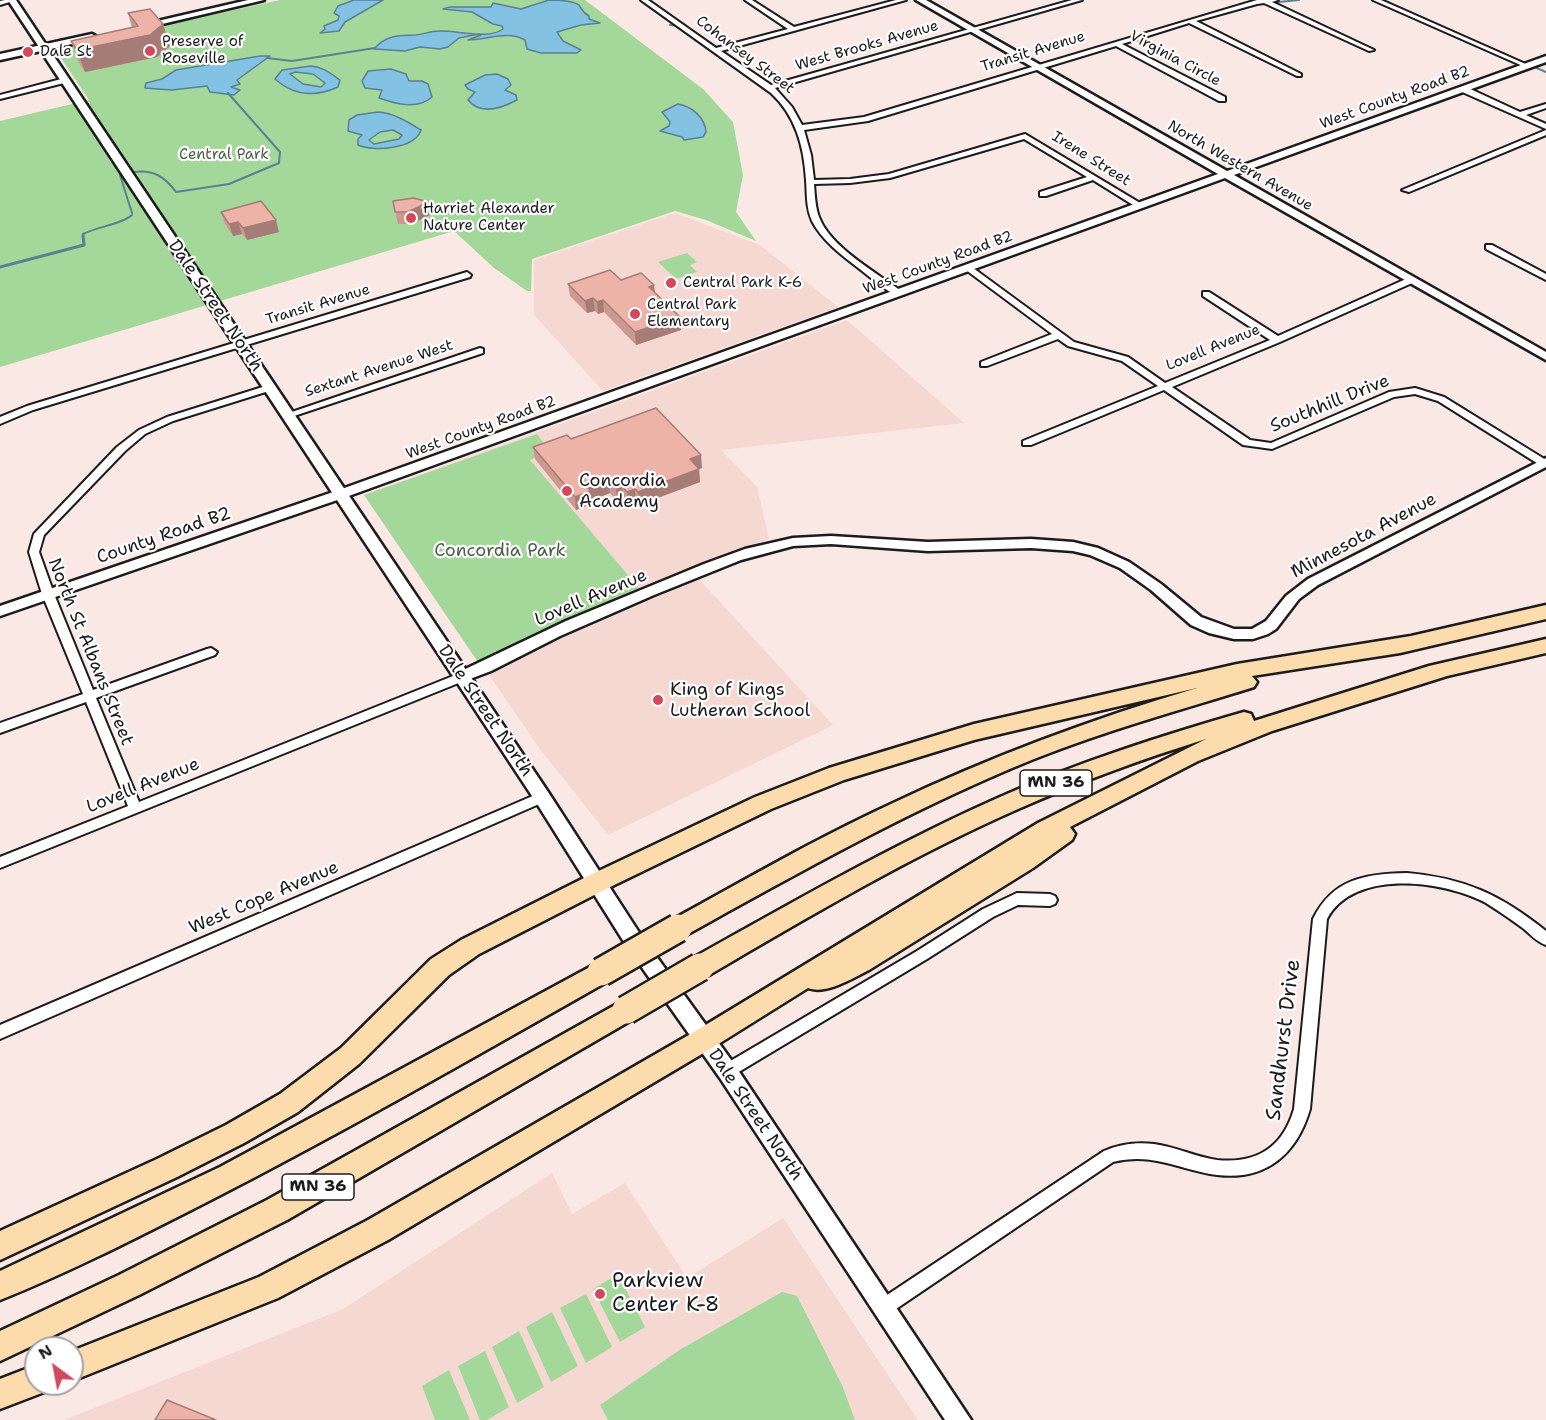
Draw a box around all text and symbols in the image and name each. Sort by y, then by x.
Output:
street label: Cohansey Street [692,12,798,98]
street label: West Brooks Avenue [793,17,941,75]
street label: Virginia Circle [1126,27,1224,91]
street label: Transit Avenue [979,28,1087,76]
place label: Preserve of Roseville [162,33,243,68]
place label: Dale St [40,43,92,61]
marker: Preserve of Roseville [143,44,157,58]
marker: Dale St [21,45,35,59]
street label: West County Road B2 [1318,63,1472,133]
street label: North Western Avenue [1164,117,1316,215]
street label: Irene Street [1048,128,1134,190]
park label: Central Park [179,146,269,164]
place label: Harriet Alexander Nature Center [423,200,555,235]
marker: Harriet Alexander Nature Center [404,211,418,225]
street label: West County Road B2 [861,228,1015,298]
street label: Dale Street North [163,236,267,376]
place label: Central Park K-6 [683,274,802,292]
marker: Central Park K-6 [664,276,678,290]
street label: Transit Avenue [264,281,372,329]
place label: Central Park Elementary [647,296,737,331]
marker: Central Park Elementary [628,307,642,321]
street label: Lovell Avenue [1163,321,1263,375]
street label: Sextant Avenue West [303,337,455,401]
street label: Southhill Drive [1267,370,1393,438]
street label: West County Road B2 [404,393,558,463]
place label: Concordia Academy [579,470,666,512]
marker: Concordia Academy [560,484,574,498]
street label: Minnesota Avenue [1288,489,1440,583]
street label: County Road B2 [94,503,234,569]
park label: Concordia Park [434,540,566,562]
street label: North St Albans Street [42,555,138,749]
street label: Lovell Avenue [532,565,650,631]
street label: Dale Street North [433,641,537,781]
place label: King of Kings Lutheran School [670,679,810,722]
marker: King of Kings Lutheran School [651,693,665,707]
street label: Lovell Avenue [83,754,203,818]
road number: MN 36 [1020,770,1092,796]
street label: West Cope Avenue [186,857,342,939]
street label: Sandhurst Drive [1262,958,1306,1122]
street label: Dale Street North [703,1045,807,1185]
road number: MN 36 [282,1174,354,1200]
place label: Parkview Center K-8 [612,1269,719,1319]
marker: Parkview Center K-8 [593,1287,607,1301]
north arrow [24,1336,84,1396]
text: N [34,1340,56,1364]

